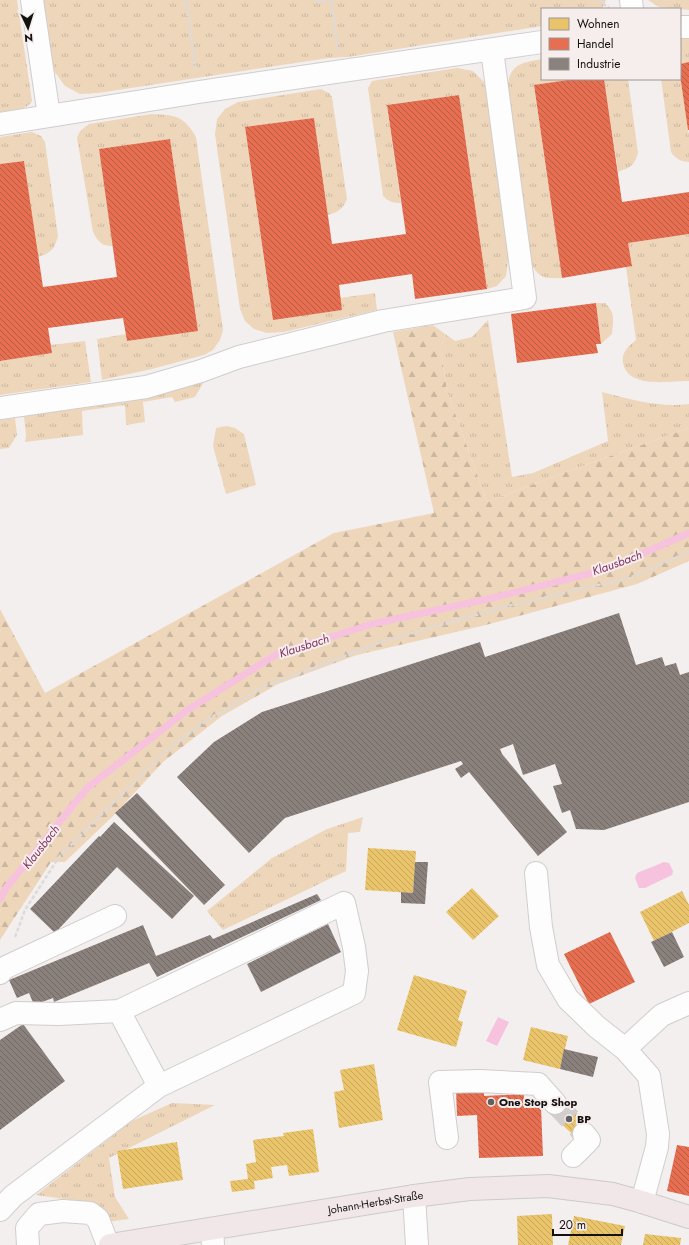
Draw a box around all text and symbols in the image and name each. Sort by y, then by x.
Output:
north arrow [8,8,48,48]
legend [541,8,681,80]
text: Wohnen [577,15,620,33]
text: N [24,30,34,46]
text: Handel [577,35,613,53]
text: Industrie [577,55,621,73]
water label: Klausbach [590,546,644,580]
water label: Klausbach [277,629,331,663]
water label: Klausbach [18,821,64,873]
place label: One Stop Shop [499,1094,578,1110]
marker: One Stop Shop [486,1097,496,1107]
place label: BP [577,1111,591,1127]
marker: BP [564,1114,574,1124]
street label: Johann-Herbst-Straße [325,1187,424,1218]
scale bar [553,1211,622,1237]
text: 20 m [559,1216,586,1234]

